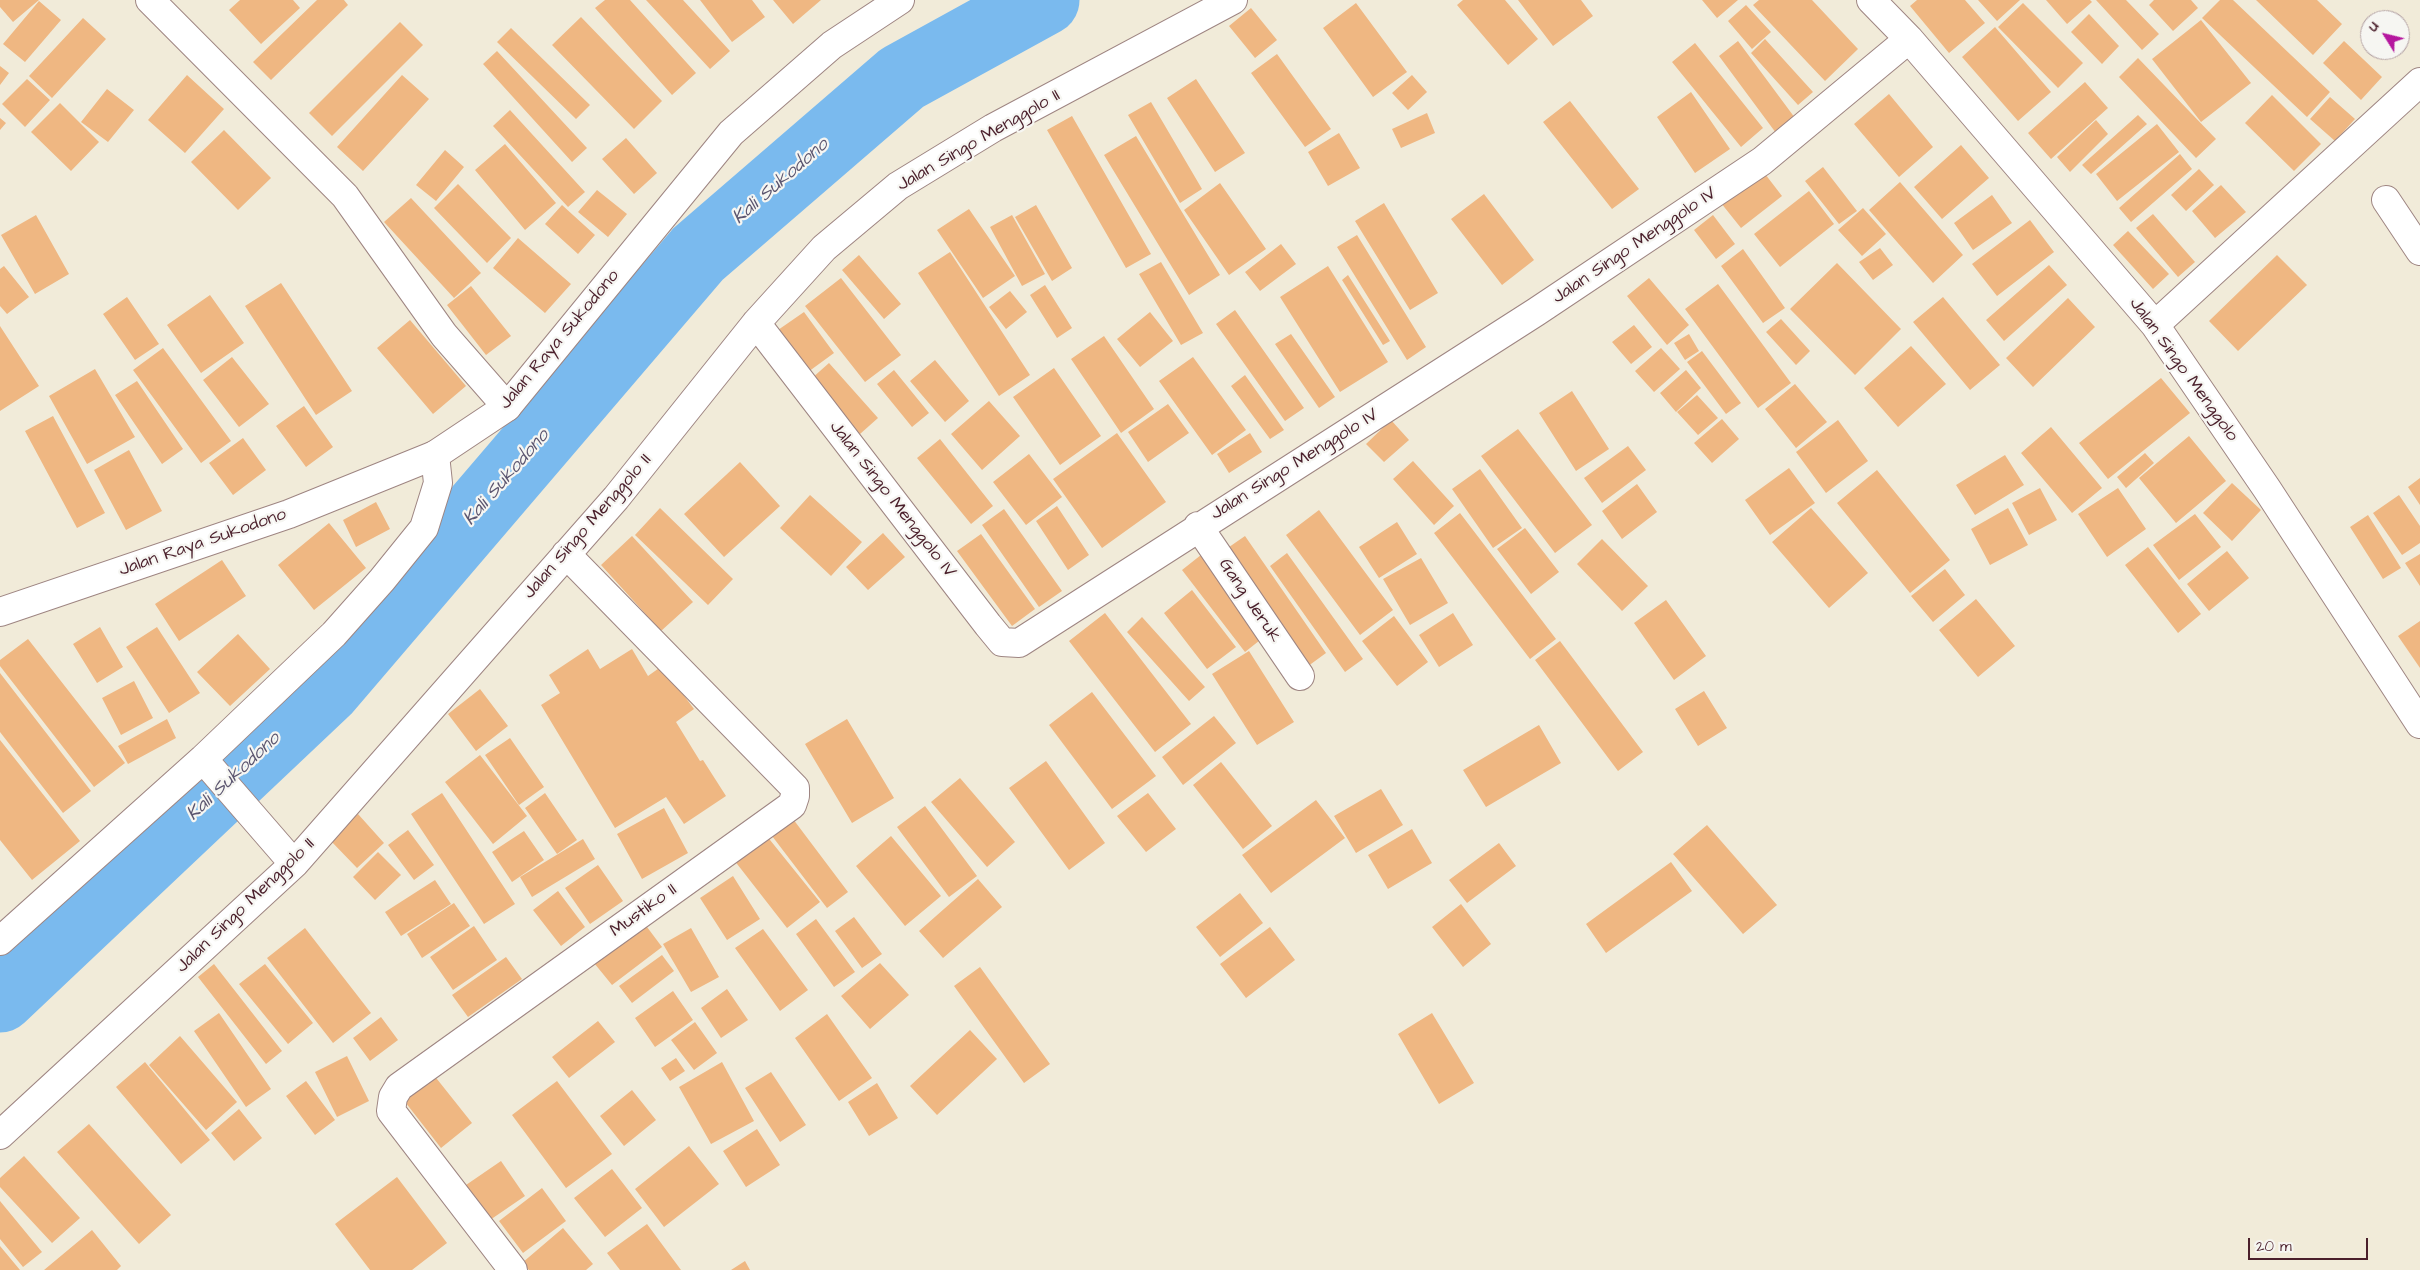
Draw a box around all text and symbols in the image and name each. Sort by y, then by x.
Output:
north arrow [2360,10,2410,60]
text: U [2363,18,2384,36]
street label: Jalan Singo Menggolo II [894,85,1064,197]
water label: Kali Sukodono [728,134,834,230]
street label: Jalan Singo Menggolo IV [1549,183,1721,309]
street label: Jalan Raya Sukodono [495,266,625,414]
street label: Jalan Singo Menggolo [2124,294,2242,446]
street label: Jalan Singo Menggolo IV [1207,405,1383,525]
street label: Jalan Singo Menggolo IV [824,417,960,583]
water label: Kali Sukodono [459,425,555,531]
street label: Jalan Singo Menggolo II [519,450,657,604]
street label: Jalan Raya Sukodono [117,504,289,582]
street label: Gang Jeruk [1213,555,1285,647]
water label: Kali Sukodono [183,728,285,826]
street label: Jalan Singo Menggolo II [172,834,320,978]
street label: Mustiko II [607,880,681,942]
scale bar [2250,1228,2370,1260]
text: 20 m [2256,1236,2292,1257]

